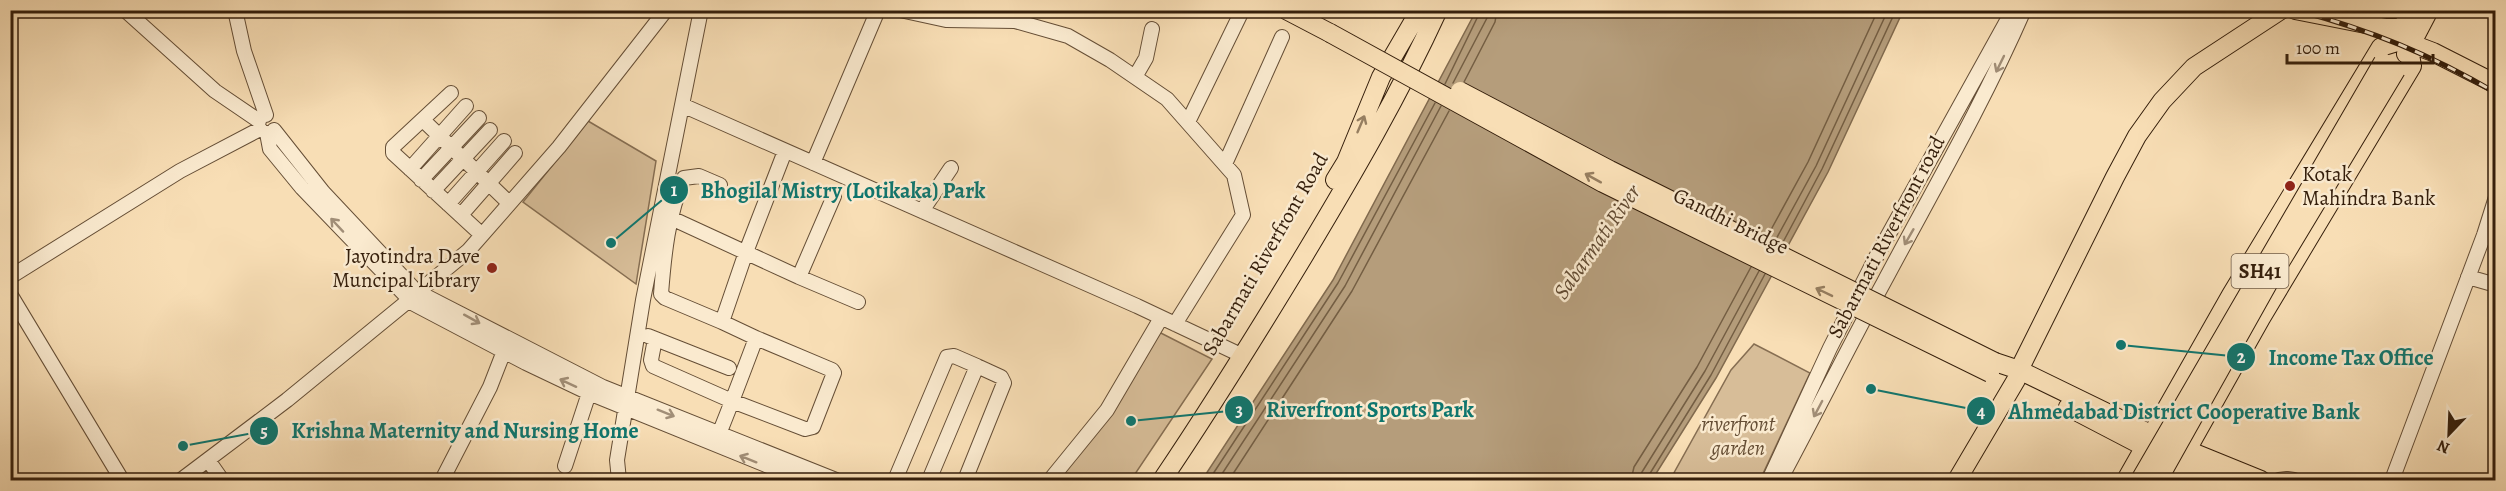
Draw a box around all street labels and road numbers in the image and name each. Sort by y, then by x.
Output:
street label: Sabarmati Riverfront road [1821,130,1952,343]
street label: Sabarmati Riverfront Road [1195,147,1335,361]
street label: Gandhi Bridge [1669,181,1793,261]
road number: SH41 [2232,254,2288,288]

